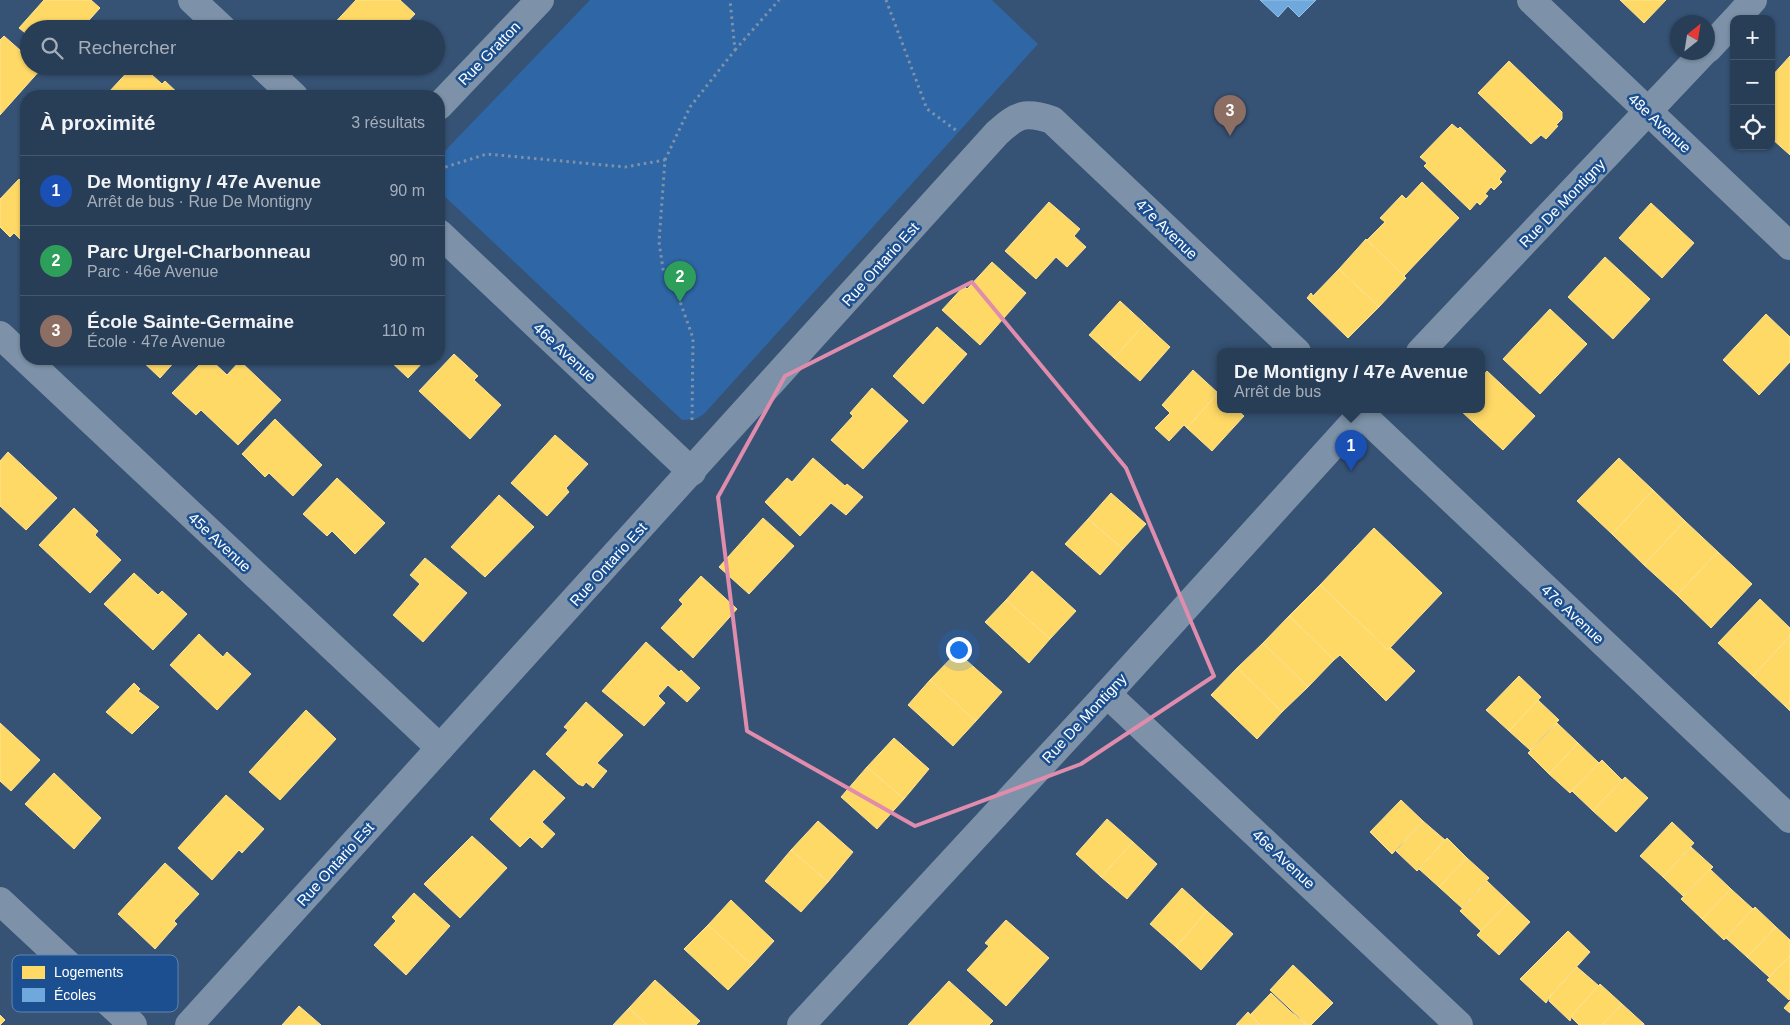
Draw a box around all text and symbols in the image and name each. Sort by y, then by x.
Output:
north arrow [1670,15,1715,60]
map controls [1730,15,1775,150]
button: + [1730,15,1775,60]
street label: Rue Gratton [455,18,523,88]
search box [20,20,445,75]
icon: search [38,34,66,62]
text: Rechercher [78,37,176,58]
button: − [1730,60,1775,105]
street label: 48e Avenue [1625,90,1695,156]
pin: 3 [1214,95,1246,136]
button: locate [1730,105,1775,150]
text: À proximité [40,111,156,134]
text: 3 résultats [351,114,425,131]
street label: Rue De Montigny [1516,155,1609,251]
text: De Montigny / 47e Avenue [87,171,321,192]
text: 1 [52,182,60,199]
text: 90 m [389,182,425,199]
text: Arrêt de bus · Rue De Montigny [87,193,312,210]
street label: 47e Avenue [1133,195,1201,263]
street label: Rue Ontario Est [838,218,923,309]
text: Parc Urgel-Charbonneau [87,241,311,262]
text: 2 [52,252,60,269]
text: 90 m [389,252,425,269]
pin: 2 [664,261,696,302]
text: Parc · 46e Avenue [87,263,218,280]
text: École Sainte-Germaine [87,311,294,332]
street label: 46e Avenue [530,319,600,385]
text: 3 [52,322,60,339]
text: 110 m [382,322,425,339]
text: École · 47e Avenue [87,333,225,350]
popup [1217,348,1485,413]
text: De Montigny / 47e Avenue [1234,361,1468,382]
text: Arrêt de bus [1234,383,1321,400]
pin: 1 [1335,430,1367,471]
street label: 45e Avenue [185,509,255,575]
street label: Rue Ontario Est [566,518,651,609]
street label: 47e Avenue [1538,581,1608,647]
your location [946,637,972,663]
street label: Rue De Montigny [1038,669,1130,766]
street label: Rue Ontario Est [293,818,378,909]
street label: 46e Avenue [1249,826,1319,892]
legend [12,955,178,1012]
text: Logements [54,964,123,980]
text: Écoles [54,987,96,1003]

